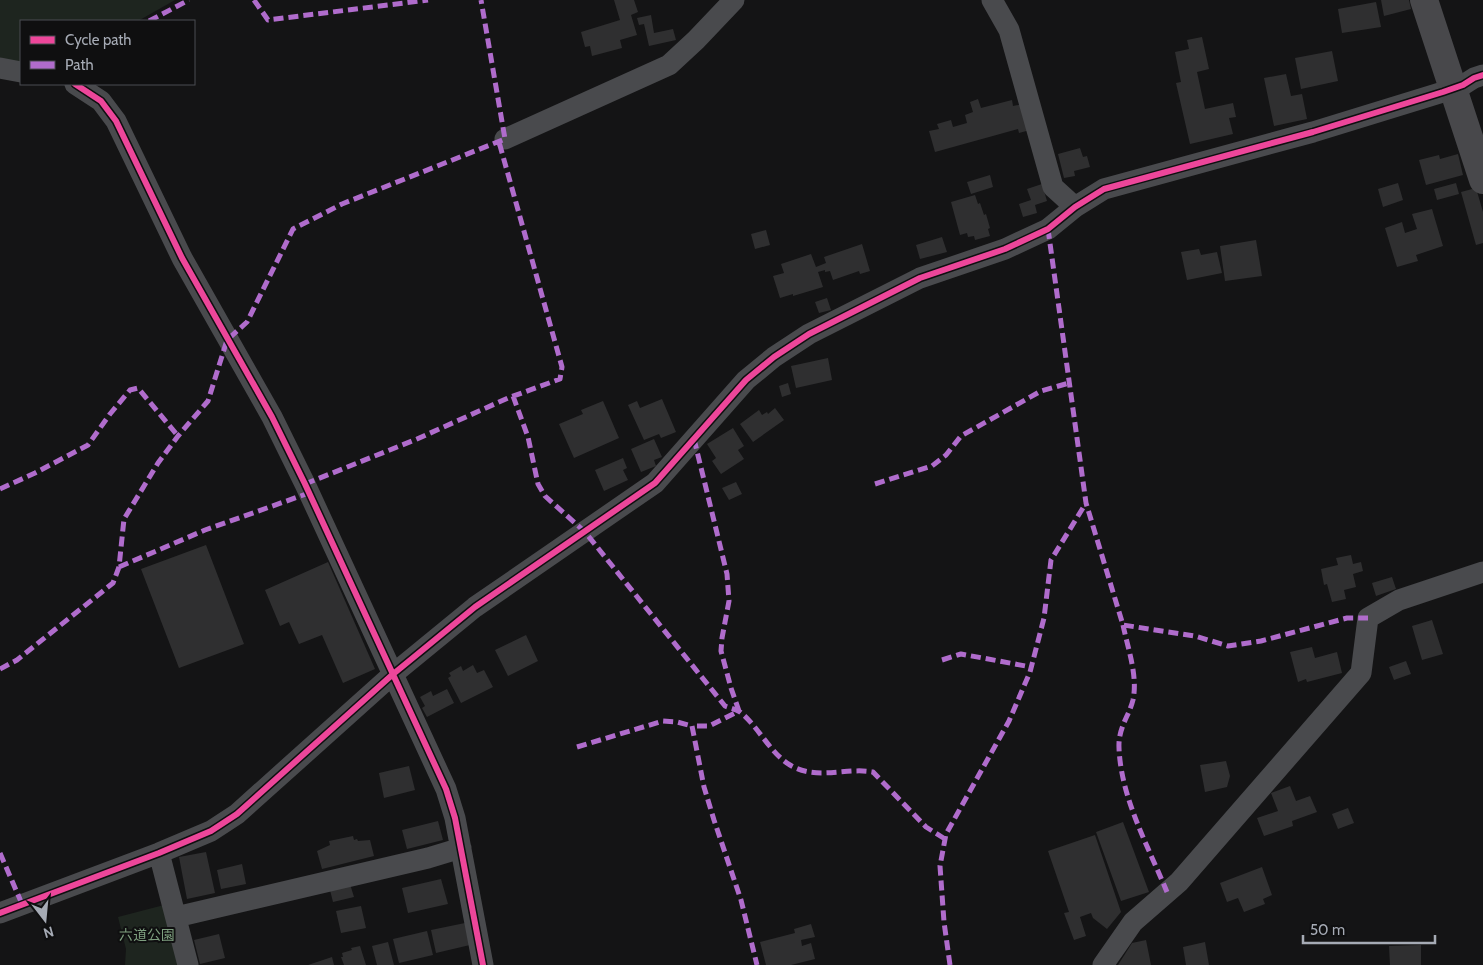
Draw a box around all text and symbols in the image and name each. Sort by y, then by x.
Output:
legend [20,20,195,85]
text: Cycle path [65,31,131,49]
text: Path [65,56,94,74]
north arrow [20,895,70,945]
scale bar [1303,912,1436,944]
text: 50 m [1310,921,1345,939]
text: N [41,922,56,943]
park label: 六道公園 [119,926,175,944]

